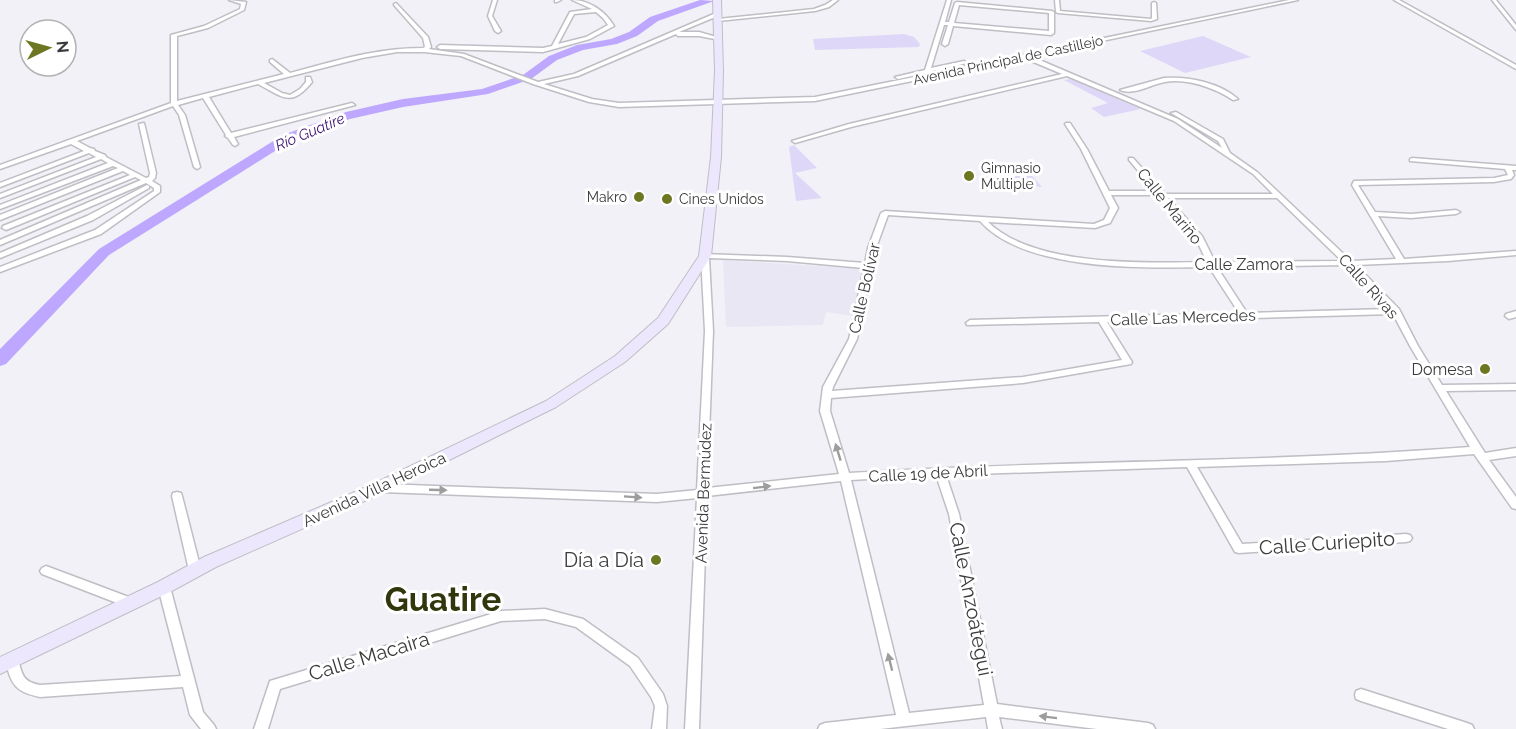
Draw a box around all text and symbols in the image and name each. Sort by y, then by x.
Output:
north arrow [18,18,78,78]
street label: Avenida Principal de Castillejo [912,32,1104,88]
text: N [52,40,72,54]
water label: Río Guatire [273,109,347,155]
place label: Gimnasio Múltiple [981,160,1041,192]
street label: Calle Mariño [1133,164,1206,248]
marker: Gimnasio Múltiple [962,169,976,183]
place label: Makro [587,189,627,205]
marker: Makro [632,190,646,204]
place label: Cines Unidos [679,191,764,207]
marker: Cines Unidos [660,192,674,206]
street label: Calle Bolívar [845,241,884,335]
street label: Calle Rivas [1335,250,1403,323]
street label: Calle Zamora [1194,255,1294,274]
street label: Calle Las Mercedes [1110,305,1256,330]
place label: Domesa [1411,360,1473,379]
marker: Domesa [1478,362,1492,376]
street label: Avenida Bermúdez [692,422,715,564]
one-way arrow [833,443,842,461]
street label: Avenida Villa Heroica [300,448,449,531]
street label: Calle 19 de Abril [868,461,989,486]
one-way arrow [752,482,771,491]
one-way arrow [428,485,447,494]
one-way arrow [623,492,642,501]
street label: Calle Anzoátegui [944,520,998,678]
street label: Calle Curiepito [1258,526,1396,560]
place label: Día a Día [564,548,644,572]
marker: Día a Día [649,553,663,567]
district label: Guatire [385,580,501,619]
street label: Calle Macaira [306,626,432,686]
one-way arrow [885,652,894,671]
one-way arrow [1039,712,1058,721]

